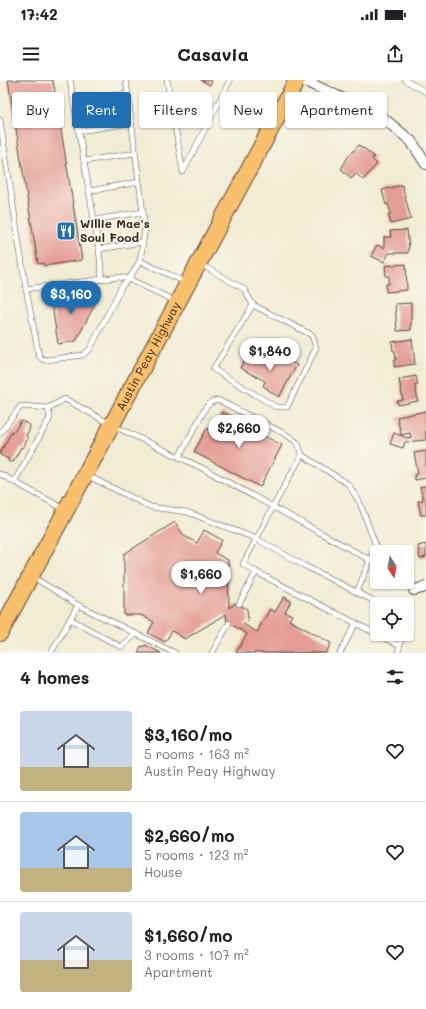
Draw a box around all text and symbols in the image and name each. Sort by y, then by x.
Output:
text: 17:42 [20,4,58,24]
text: Casavia [177,42,249,66]
icon: menu [20,43,42,65]
icon: share [384,43,406,65]
chip: Buy [12,92,64,128]
chip: Rent [72,92,131,128]
chip: Filters [139,92,212,128]
chip: New [220,92,277,128]
chip: Apartment [285,92,387,128]
place label: Willie Mae's Soul Food [80,215,150,245]
restaurant icon: Willie Mae's Soul Food [55,220,77,242]
pin: $3,160 [38,281,104,315]
text: $3,160 [50,285,92,302]
street label: Austin Peay Highway [112,299,184,413]
pin: $1,840 [237,338,303,372]
text: $1,840 [249,342,291,359]
pin: $2,660 [206,415,272,449]
text: $2,660 [217,419,261,436]
north arrow [370,545,414,589]
map controls [370,545,414,641]
pin: $1,660 [168,561,234,595]
text: $1,660 [180,565,222,582]
button: locate [370,597,414,641]
text: 4 homes [20,666,89,688]
icon: filters [384,666,406,688]
text: $3,160/mo [144,723,232,745]
icon: home [52,727,100,775]
icon: heart [384,740,406,762]
text: 5 rooms · 163 m² [144,745,249,762]
text: Austin Peay Highway [144,762,276,779]
text: $2,660/mo [144,824,234,846]
icon: home [52,828,100,876]
icon: heart [384,841,406,863]
text: 5 rooms · 123 m² [144,846,248,863]
text: House [144,863,182,880]
text: $1,660/mo [144,924,233,946]
icon: home [52,928,100,976]
icon: heart [384,941,406,963]
text: 3 rooms · 107 m² [144,946,249,963]
text: Apartment [144,963,213,980]

